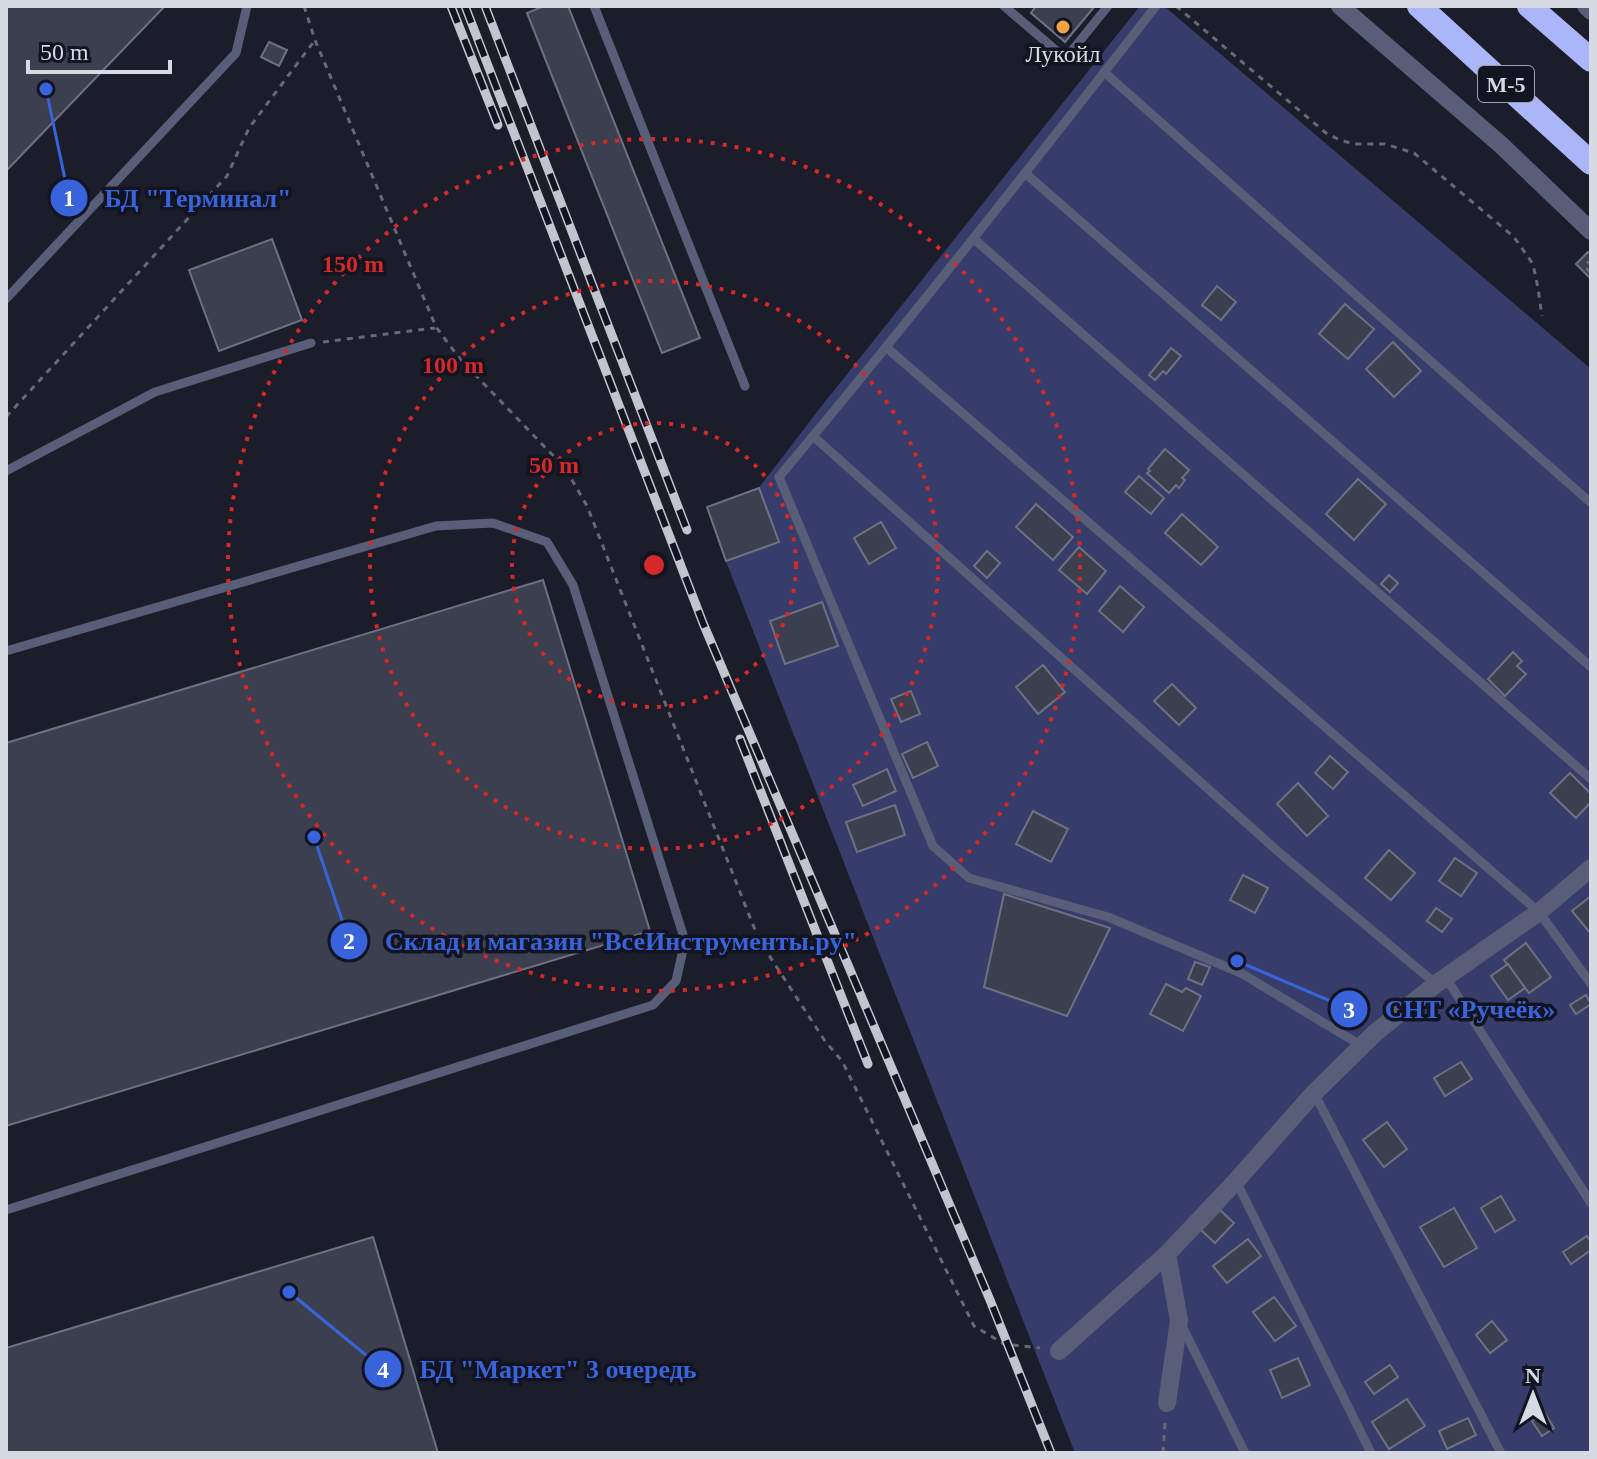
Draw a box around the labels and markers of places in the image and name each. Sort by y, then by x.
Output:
marker: Лукойл [1054,18,1072,36]
place label: Лукойл [1026,41,1100,67]
callout: БД "Терминал" [49,173,308,223]
centre of rings [640,551,668,579]
callout: Склад и магазин "ВсеИнструменты.ру" [329,916,873,966]
callout: СНТ «Ручеёк» [1329,984,1571,1034]
callout: БД "Маркет" 3 очередь [363,1344,712,1394]

